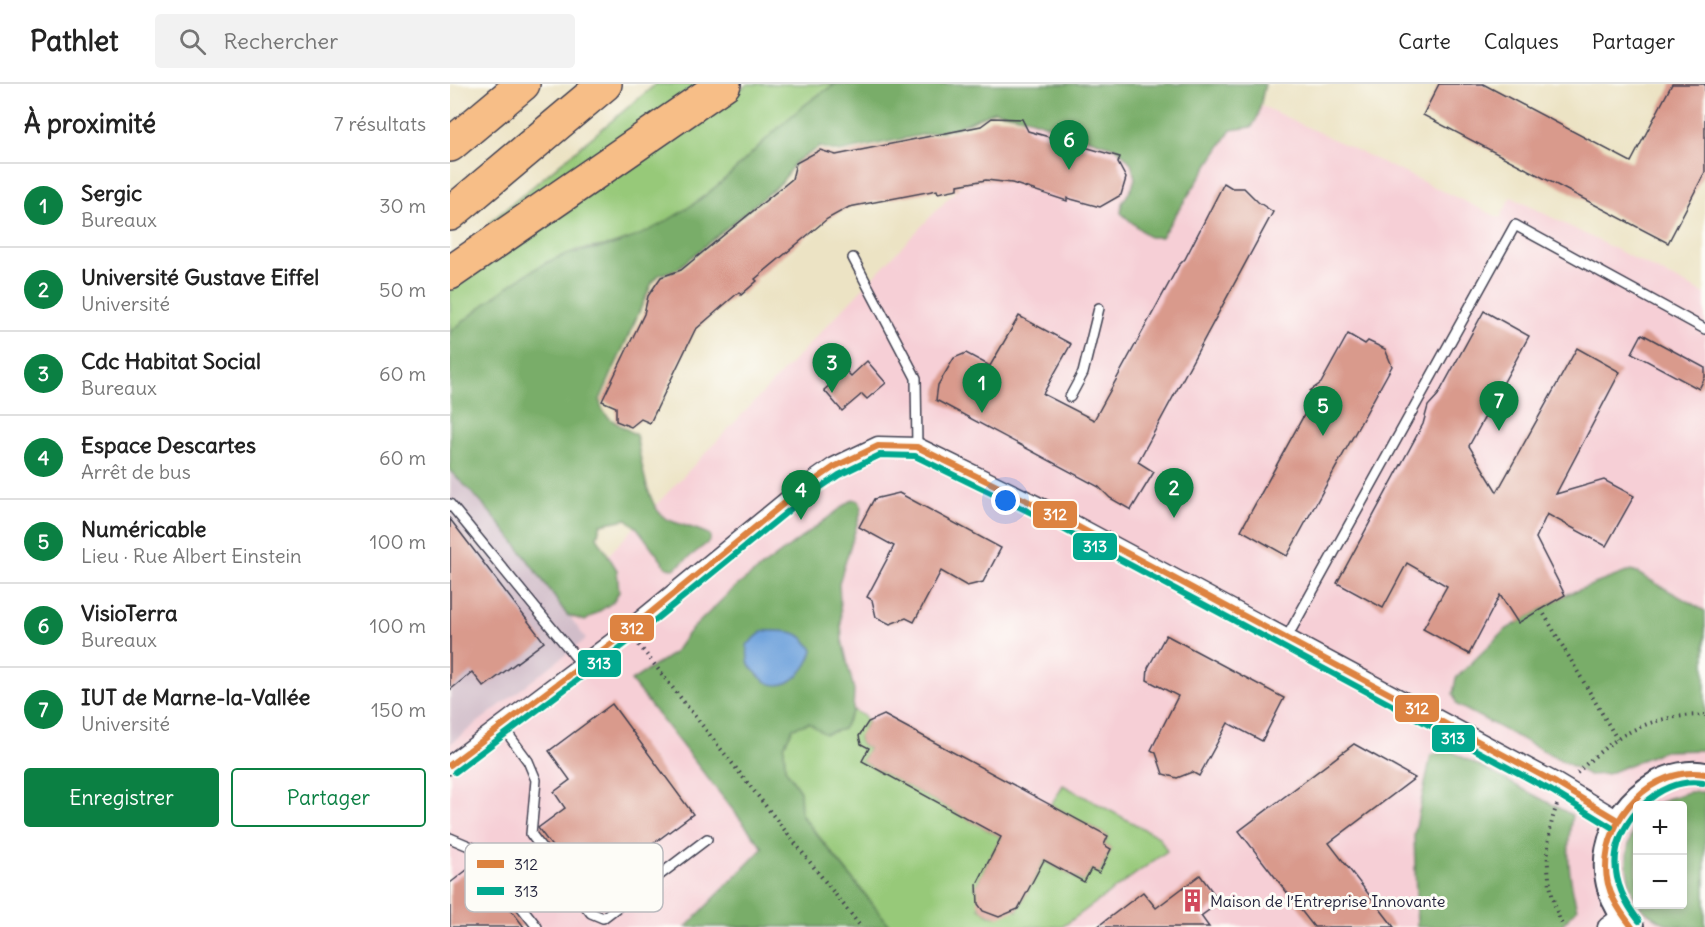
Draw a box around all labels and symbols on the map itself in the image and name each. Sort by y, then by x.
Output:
pin: 6 [1050,120,1088,170]
pin: 3 [812,344,851,393]
pin: 1 [962,364,1002,413]
pin: 7 [1480,382,1518,431]
pin: 5 [1304,386,1342,436]
pin: 2 [1154,468,1194,518]
pin: 4 [782,470,820,520]
your location [991,486,1020,515]
line badge: 312 [1032,500,1078,529]
text: 312 [1043,504,1067,524]
line badge: 313 [1072,532,1118,561]
text: 313 [1083,536,1107,556]
line badge: 312 [609,614,655,642]
text: 312 [620,618,644,638]
line badge: 313 [577,649,622,678]
text: 313 [587,653,611,673]
line badge: 312 [1394,694,1440,723]
text: 312 [1405,698,1429,718]
line badge: 313 [1431,724,1476,753]
text: 313 [1441,728,1465,748]
legend [465,843,663,912]
text: 312 [514,854,538,874]
text: 313 [514,881,538,901]
building icon: Maison de l’Entreprise Innovante [1179,888,1205,914]
place label: Maison de l’Entreprise Innovante [1210,891,1445,911]

